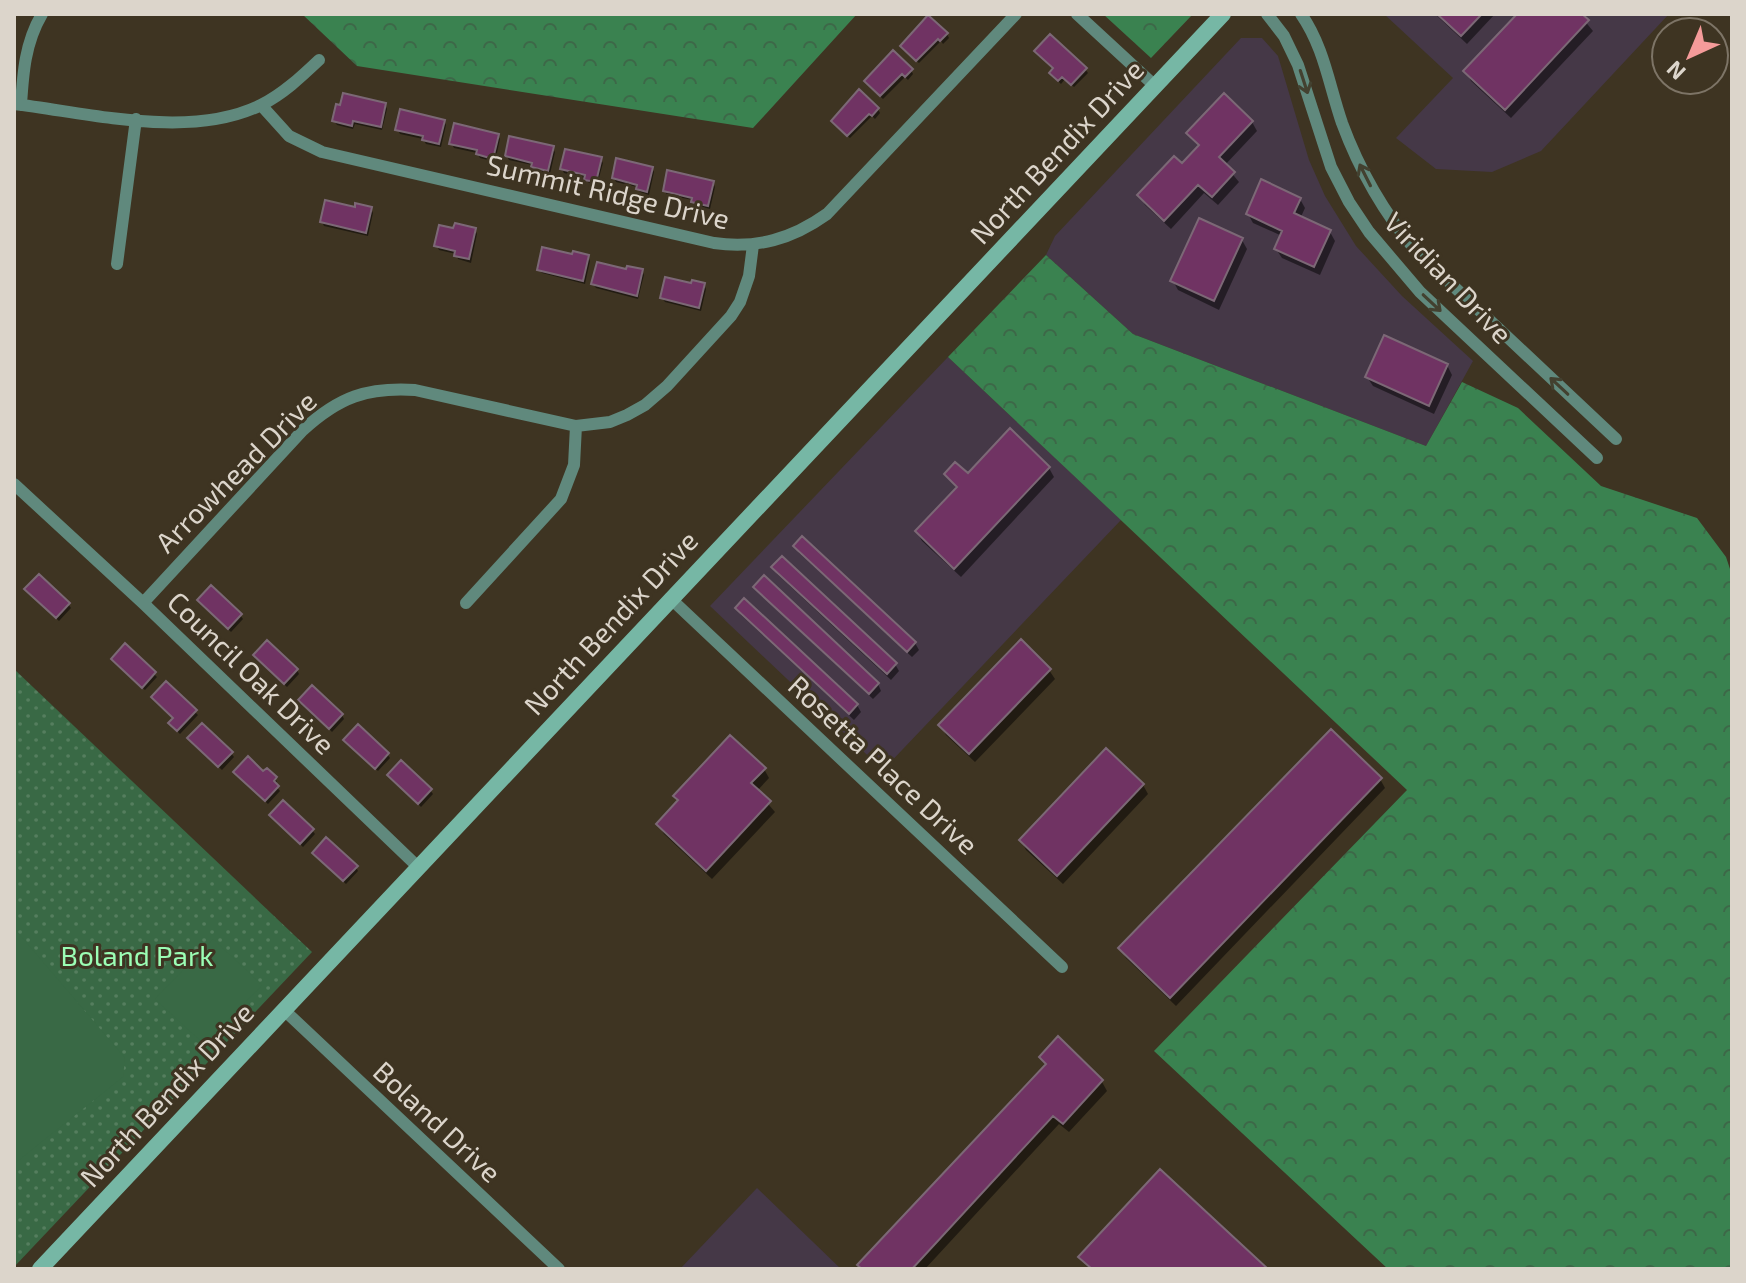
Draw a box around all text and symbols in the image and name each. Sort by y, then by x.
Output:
north arrow [1650,16,1730,96]
street label: North Bendix Drive [962,52,1150,250]
text: N [1661,56,1690,86]
one-way arrow [1297,69,1312,94]
street label: Summit Ridge Drive [484,147,733,235]
one-way arrow [1357,163,1373,187]
street label: Viridian Drive [1378,205,1520,350]
one-way arrow [1422,293,1441,312]
one-way arrow [1549,376,1569,395]
street label: Arrowhead Drive [148,384,323,559]
street label: North Bendix Drive [516,523,704,721]
street label: Council Oak Drive [161,584,342,761]
street label: Rosetta Place Drive [782,668,985,861]
park label: Boland Park [61,938,213,972]
street label: North Bendix Drive [72,995,260,1193]
street label: Boland Drive [367,1054,509,1189]

